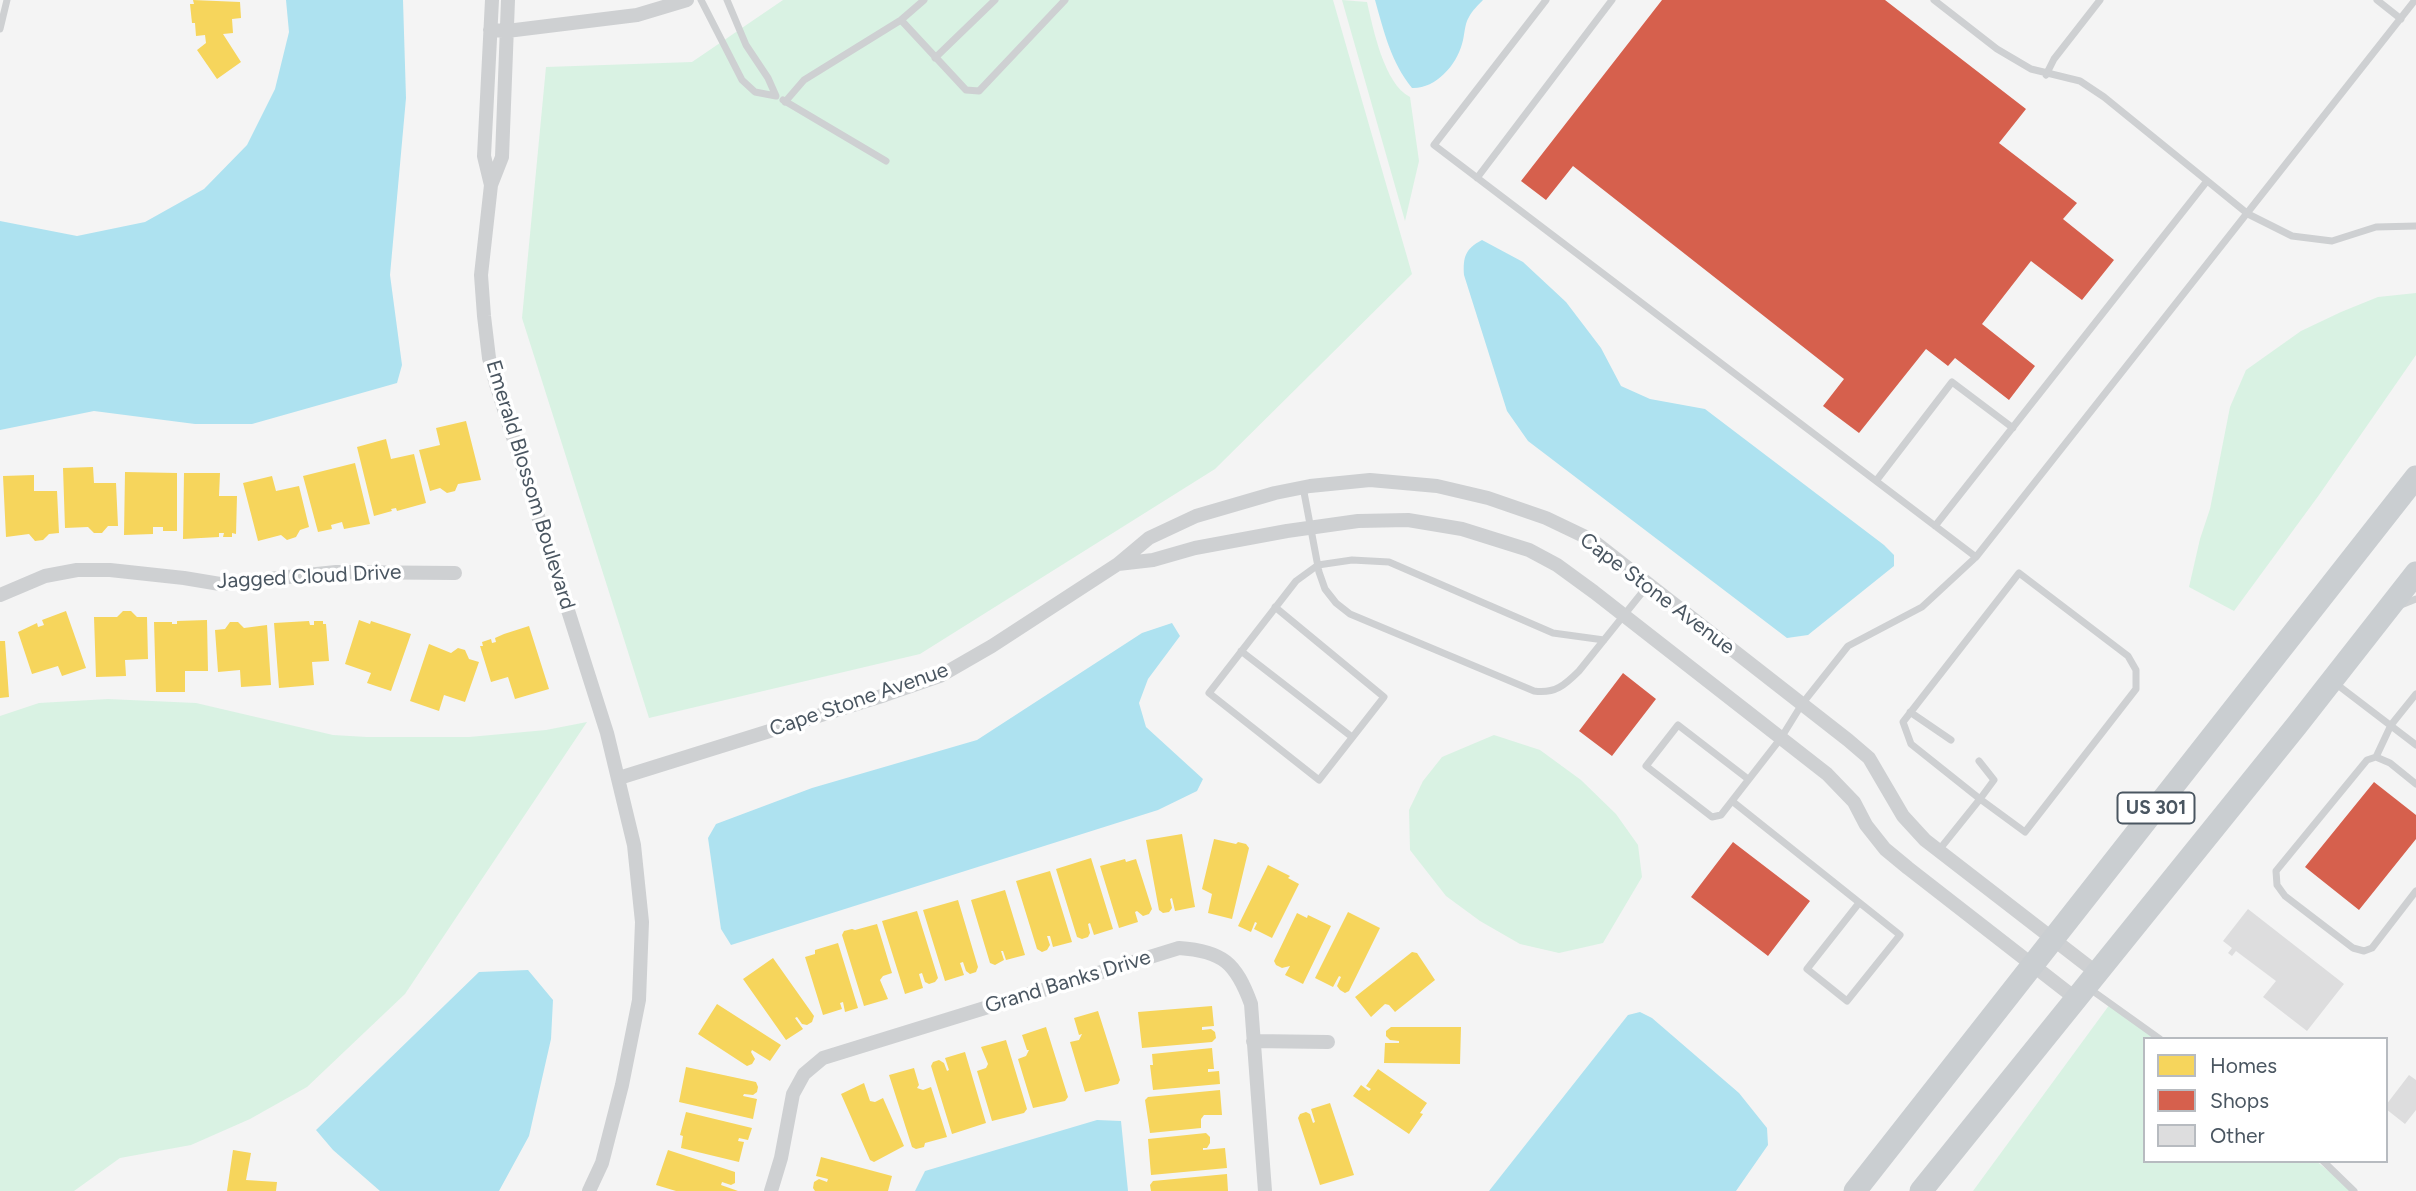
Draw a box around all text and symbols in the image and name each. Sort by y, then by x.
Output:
street label: Emerald Blossom Boulevard [480,357,580,613]
street label: Cape Stone Avenue [1575,528,1739,660]
street label: Jagged Cloud Drive [216,560,402,594]
street label: Cape Stone Avenue [766,658,952,742]
road number: US 301 [2118,792,2194,824]
street label: Grand Banks Drive [982,945,1154,1019]
legend [2143,1037,2388,1163]
text: Homes [2210,1053,2277,1078]
text: Shops [2210,1088,2269,1113]
text: Other [2210,1123,2265,1148]

